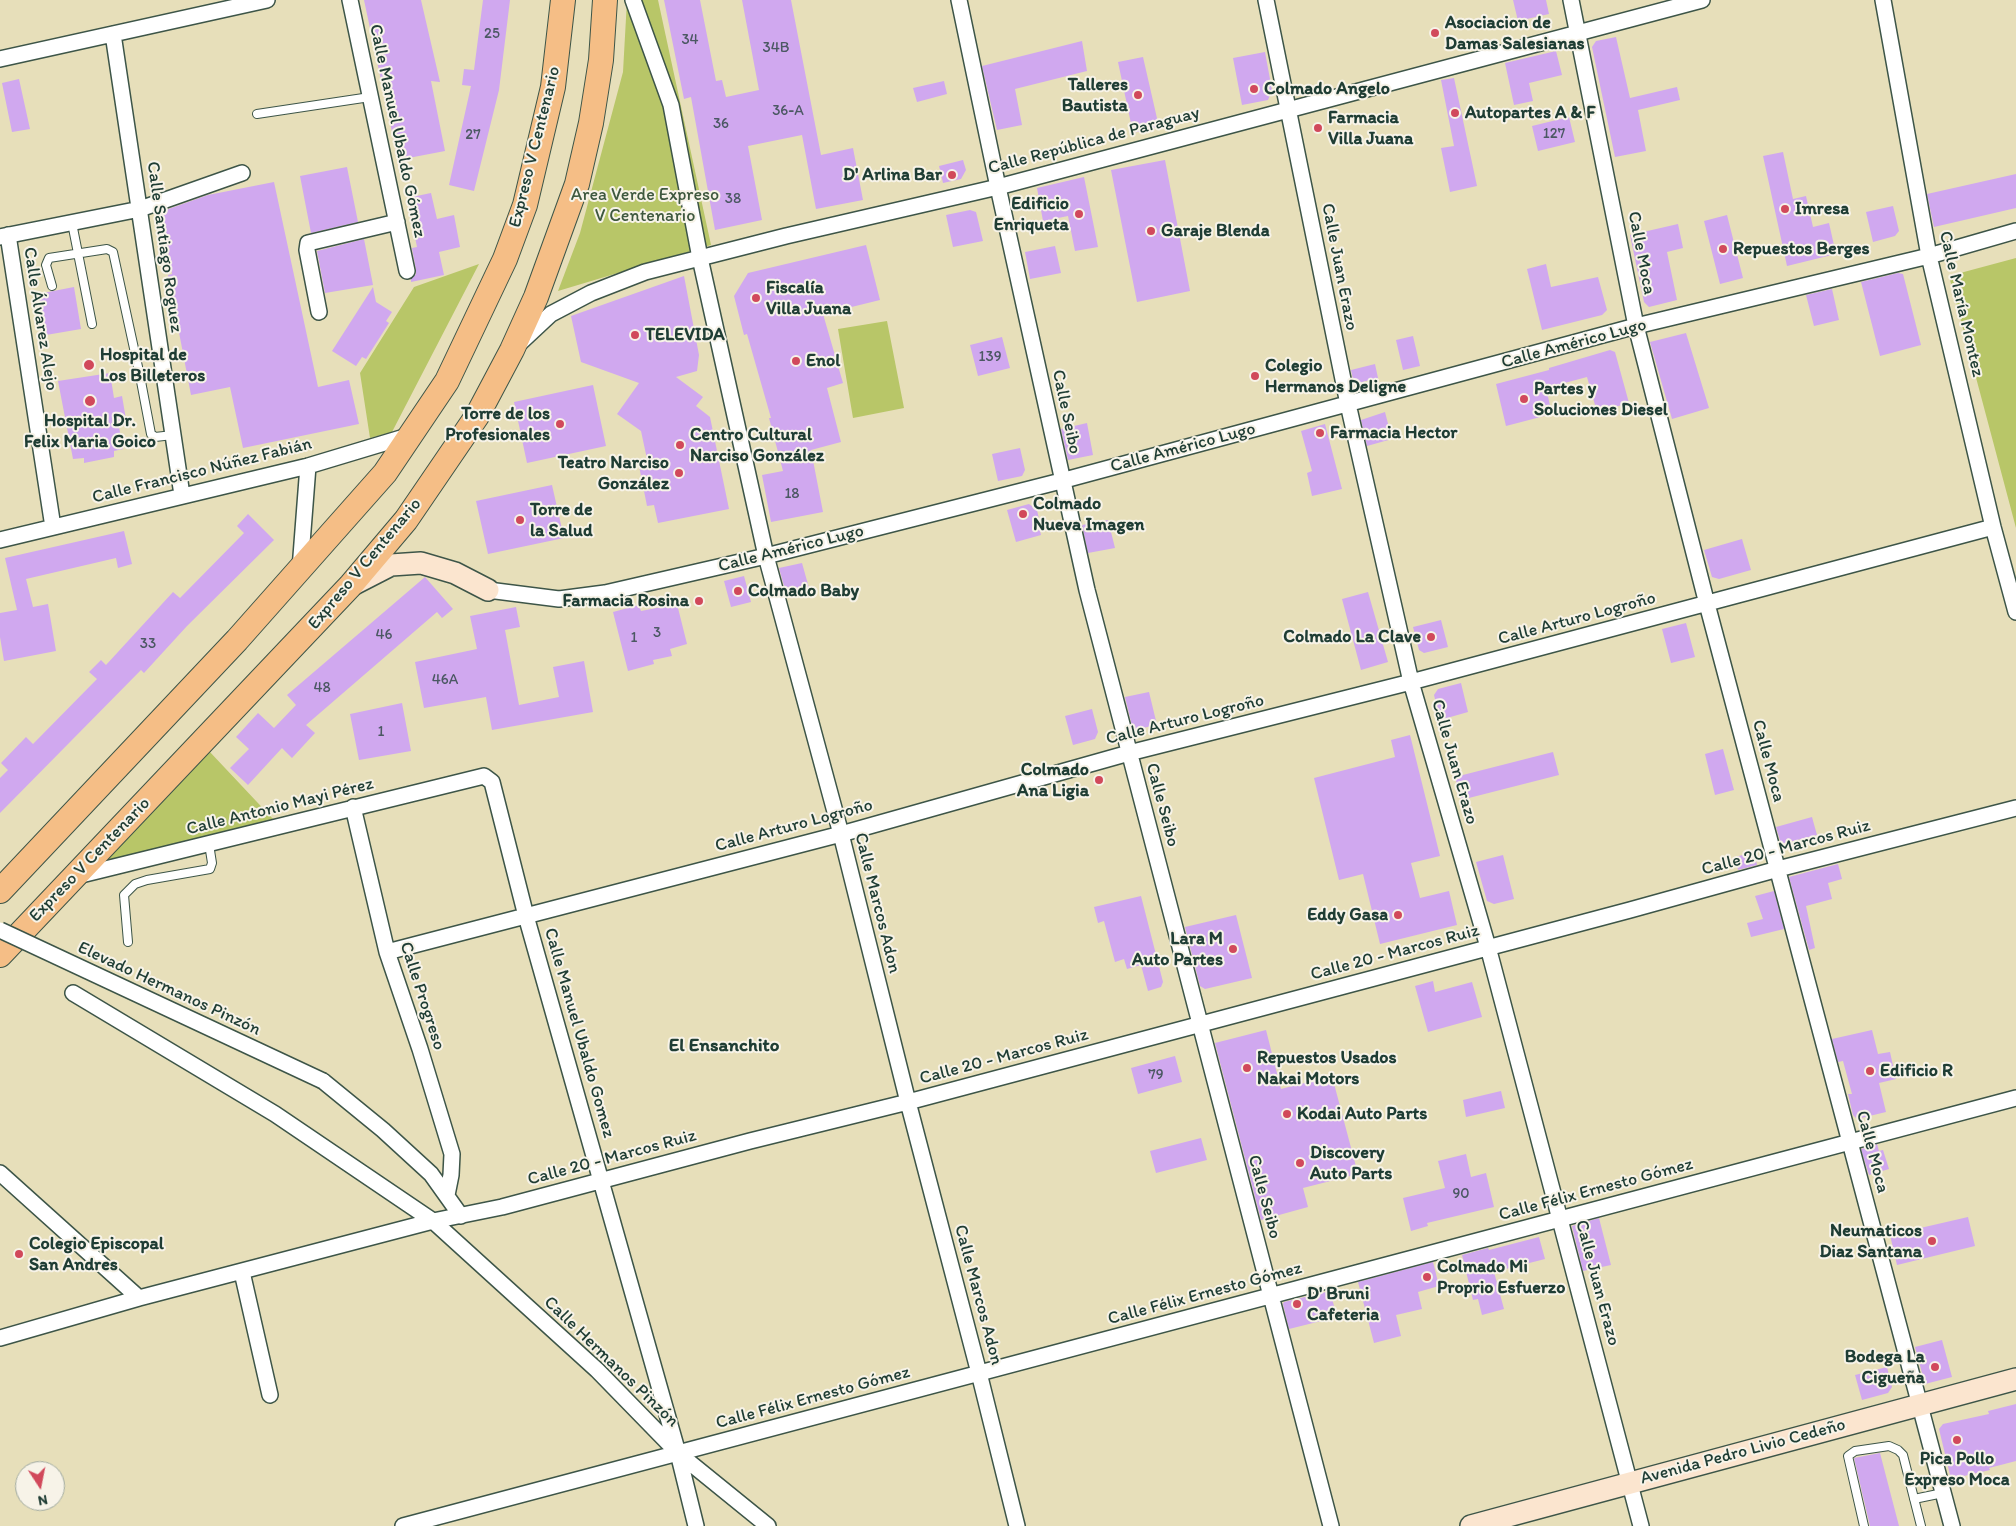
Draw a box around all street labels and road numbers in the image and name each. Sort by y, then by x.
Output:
street label: Calle Manuel Ubaldo Gómez [364,22,430,240]
street label: Expreso V Centenario [505,64,565,230]
street label: Calle República de Paraguay [986,102,1202,180]
street label: Calle Santiago Roguez [141,160,187,334]
street label: Calle Juan Erazo [1316,202,1362,332]
street label: Calle Moca [1622,210,1660,296]
street label: Calle María Montez [1934,229,1988,379]
street label: Calle Álvarez Alejo [18,246,62,392]
street label: Calle Américo Lugo [1499,314,1649,374]
street label: Calle Seibo [1047,368,1085,456]
street label: Calle Américo Lugo [1108,418,1258,478]
street label: Calle Francisco Núñez Fabián [90,433,314,509]
street label: Expreso V Centenario [304,494,426,634]
street label: Calle Américo Lugo [716,520,866,578]
street label: Calle Arturo Logroño [1496,588,1658,650]
street label: Calle Arturo Logroño [1104,690,1266,750]
street label: Calle Juan Erazo [1426,697,1482,827]
street label: Calle Moca [1747,717,1789,805]
street label: Calle Seibo [1140,761,1184,849]
street label: Calle Antonio Mayi Pérez [184,773,376,841]
street label: Expreso V Centenario [25,793,155,927]
street label: Calle Arturo Logroño [713,795,875,857]
street label: Calle 20 - Marcos Ruiz [1699,815,1873,881]
street label: Calle Marcos Adon [849,830,905,976]
street label: Calle 20 - Marcos Ruiz [1308,920,1482,986]
street label: Calle Manuel Ubaldo Gomez [539,926,619,1140]
street label: Elevado Hermanos Pinzón [74,937,264,1041]
street label: Calle Progreso [394,939,450,1053]
street label: Calle 20 - Marcos Ruiz [917,1024,1091,1090]
street label: Calle Moca [1851,1108,1893,1196]
street label: Calle 20 - Marcos Ruiz [525,1125,699,1191]
street label: Calle Seibo [1242,1153,1286,1241]
street label: Calle Félix Ernesto Gómez [1497,1154,1695,1226]
street label: Calle Juan Erazo [1570,1218,1624,1348]
street label: Calle Marcos Adon [949,1223,1007,1367]
street label: Calle Félix Ernesto Gómez [1106,1258,1304,1330]
street label: Calle Hermanos Pinzón [539,1292,683,1432]
street label: Calle Félix Ernesto Gómez [714,1362,912,1434]
street label: Avenida Pedro Livio Cedeño [1638,1414,1848,1490]

